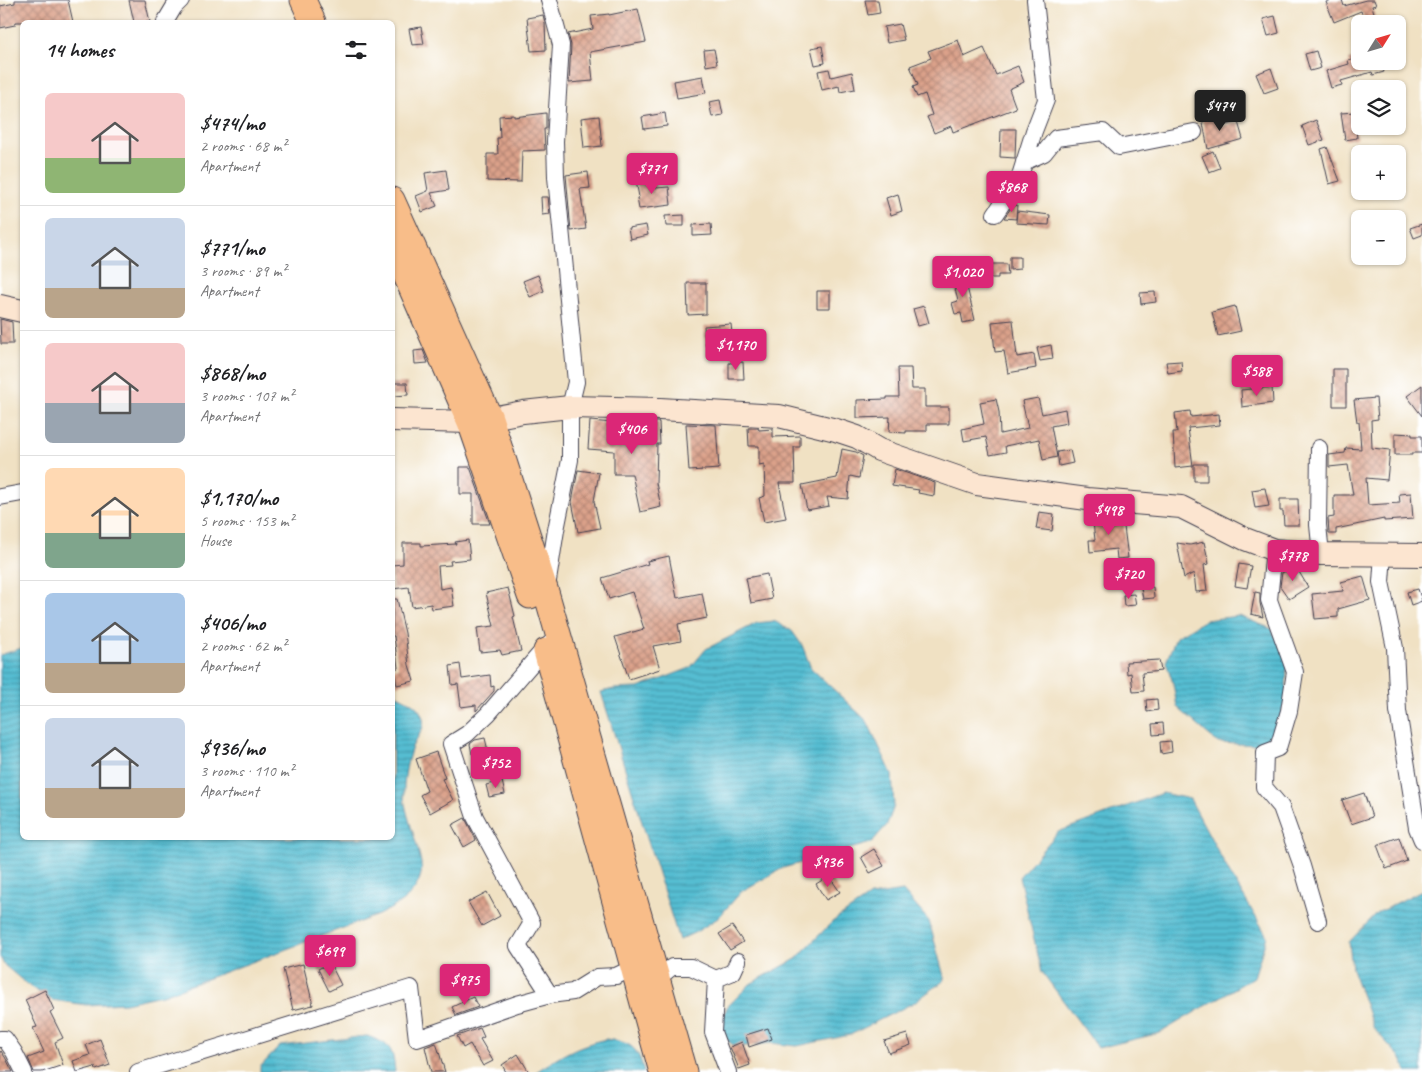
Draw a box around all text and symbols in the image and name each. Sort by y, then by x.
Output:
north arrow [1351,15,1406,70]
map controls [1351,15,1406,265]
icon: filters [342,36,370,64]
text: 14 homes [45,37,114,63]
button: layers [1351,80,1406,135]
pin: $474 [1190,90,1250,132]
text: $474 [1206,96,1234,116]
text: $474/mo [200,110,265,136]
icon: home [85,113,145,173]
text: 2 rooms · 68 m² [200,136,286,156]
button: + [1351,145,1406,200]
pin: $771 [622,152,682,195]
text: Apartment [200,156,259,176]
text: $771 [638,159,666,179]
pin: $868 [982,170,1042,213]
text: $868 [997,177,1027,197]
button: − [1351,210,1406,265]
text: $771/mo [200,235,265,261]
icon: home [85,238,145,298]
pin: $1,020 [922,256,1004,298]
text: 3 rooms · 89 m² [200,261,286,281]
text: $1,020 [943,262,983,282]
text: Apartment [200,281,259,301]
pin: $1,170 [695,328,777,371]
text: $1,170 [716,335,756,355]
pin: $588 [1227,354,1287,397]
text: $868/mo [200,360,265,386]
text: $588 [1243,361,1271,381]
icon: home [85,363,145,423]
text: 3 rooms · 107 m² [200,386,294,406]
text: Apartment [200,406,259,426]
pin: $406 [602,412,662,455]
text: $406 [617,419,647,439]
text: $1,170/mo [200,485,278,511]
icon: home [85,488,145,548]
pin: $498 [1079,494,1139,536]
text: $498 [1095,500,1123,520]
text: 5 rooms · 153 m² [200,511,294,531]
text: House [200,531,231,551]
pin: $778 [1263,540,1323,582]
text: $778 [1279,546,1307,566]
pin: $720 [1099,558,1159,600]
text: $720 [1115,564,1143,584]
text: $406/mo [200,610,265,636]
icon: home [85,613,145,673]
text: 2 rooms · 62 m² [200,636,286,656]
text: Apartment [200,656,259,676]
text: $936/mo [200,735,265,761]
icon: home [85,738,145,798]
pin: $752 [466,746,526,789]
text: $752 [482,753,510,773]
text: 3 rooms · 110 m² [200,761,294,781]
text: Apartment [200,781,259,801]
pin: $936 [798,846,858,888]
text: $936 [814,852,842,872]
pin: $699 [300,934,360,977]
text: $699 [316,941,344,961]
pin: $975 [435,964,495,1006]
text: $975 [451,970,479,990]

